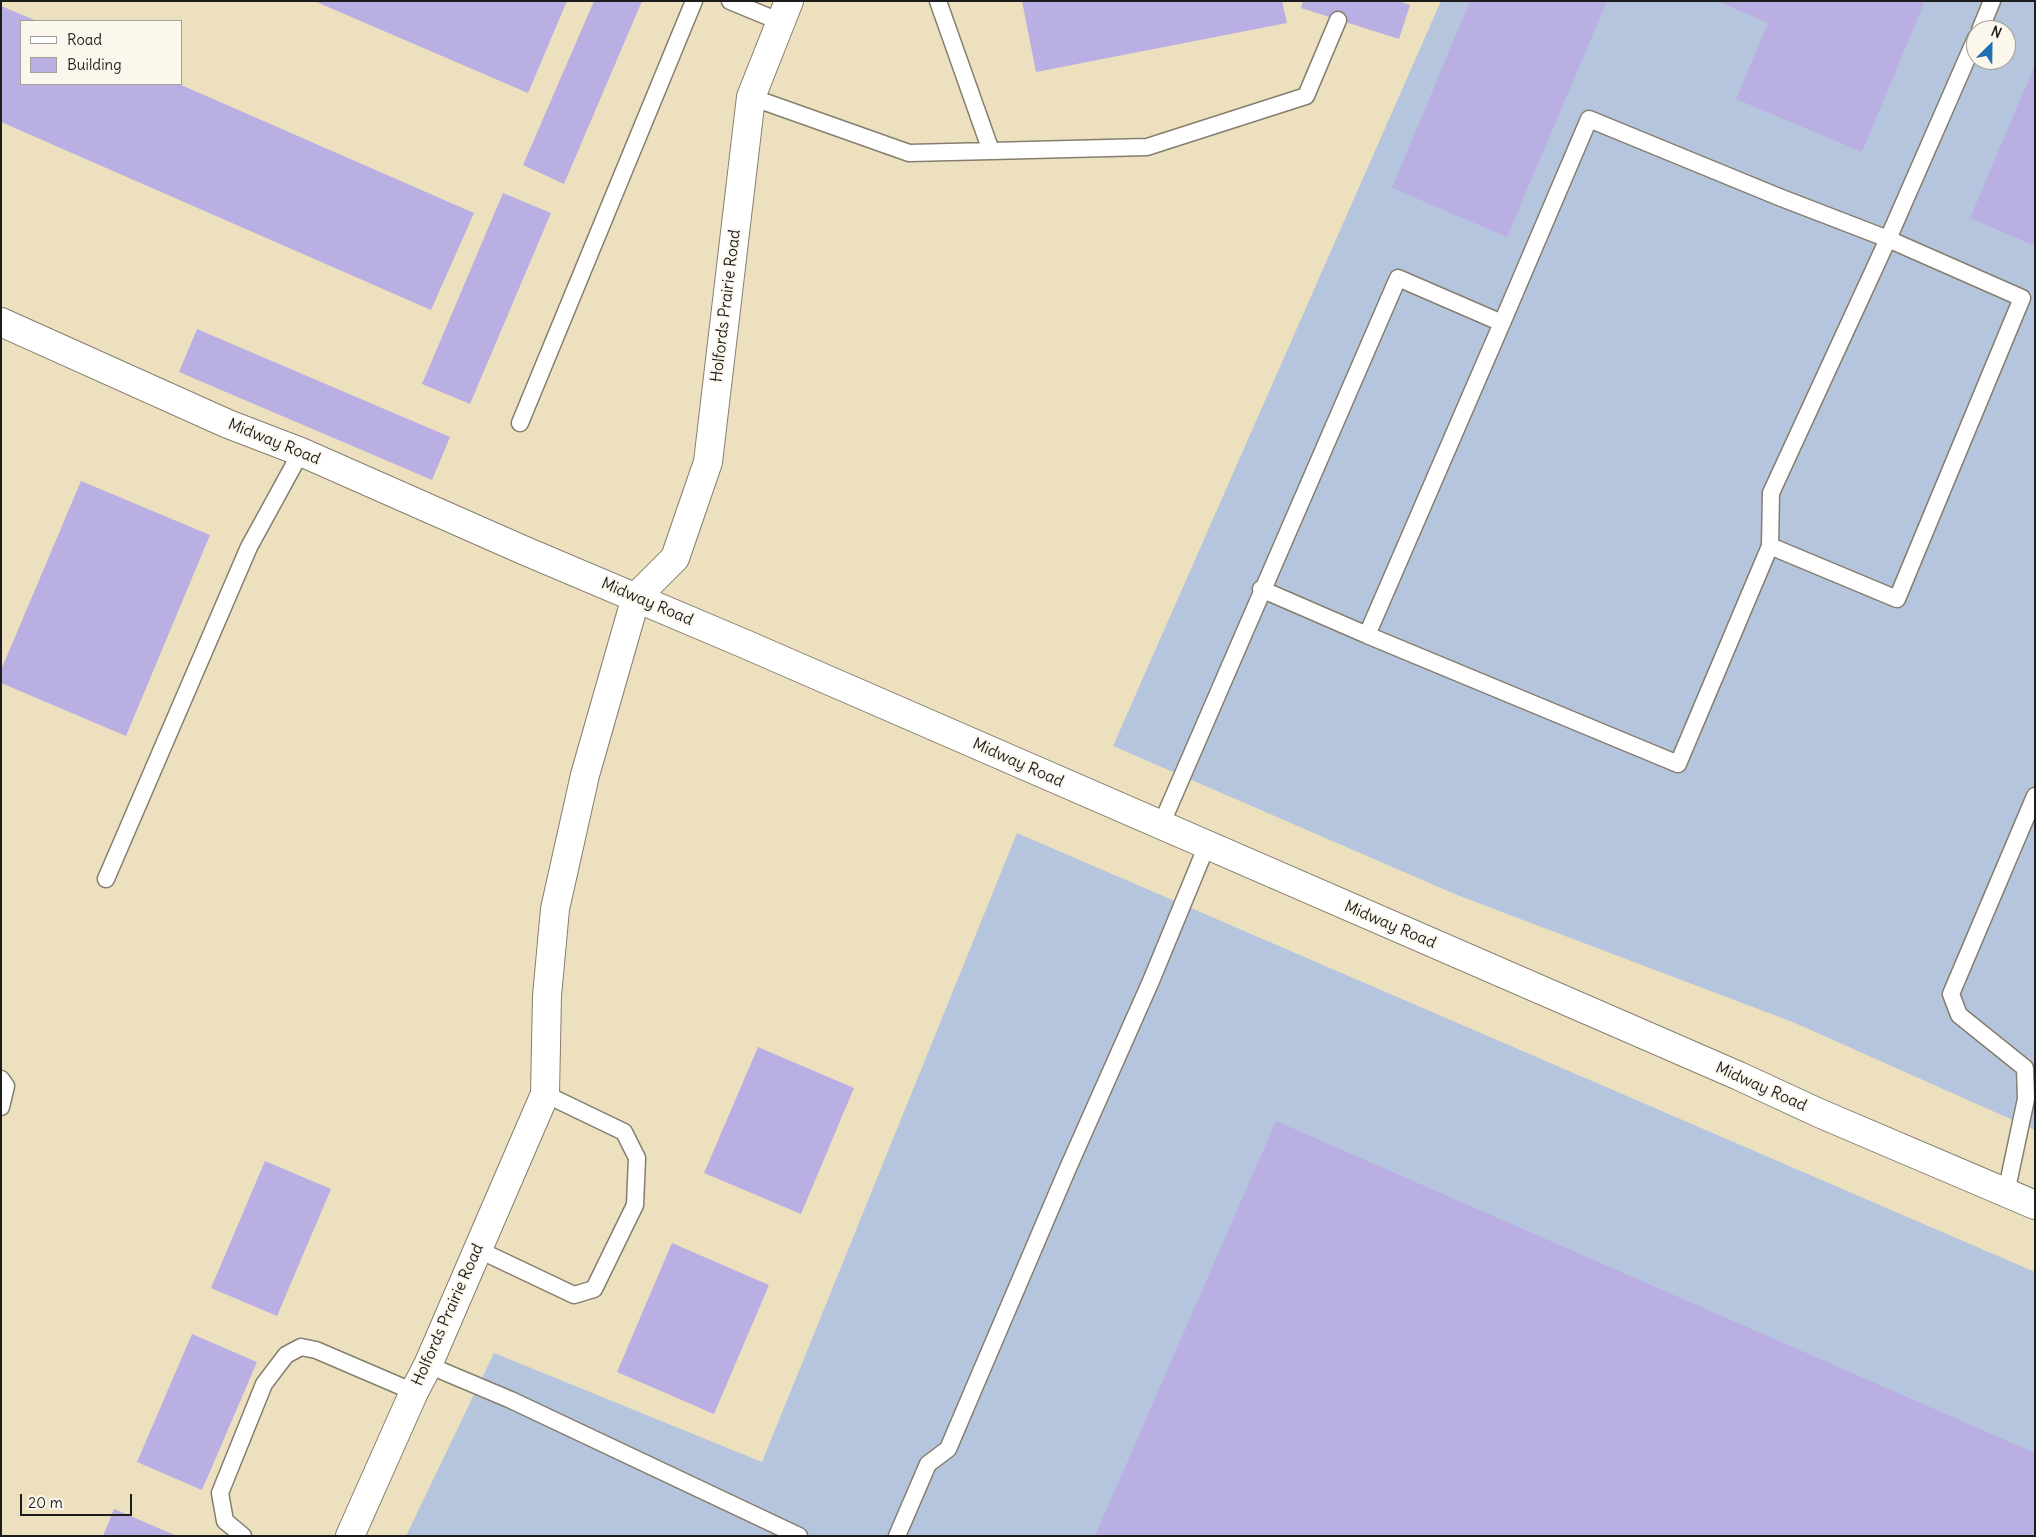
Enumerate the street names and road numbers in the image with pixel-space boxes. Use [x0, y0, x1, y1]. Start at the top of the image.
street label: Holfords Prairie Road [707, 229, 745, 383]
street label: Midway Road [225, 415, 323, 469]
street label: Midway Road [598, 574, 696, 630]
street label: Midway Road [969, 734, 1067, 792]
street label: Midway Road [1341, 897, 1439, 953]
street label: Midway Road [1712, 1058, 1810, 1116]
street label: Holfords Prairie Road [408, 1241, 488, 1389]

